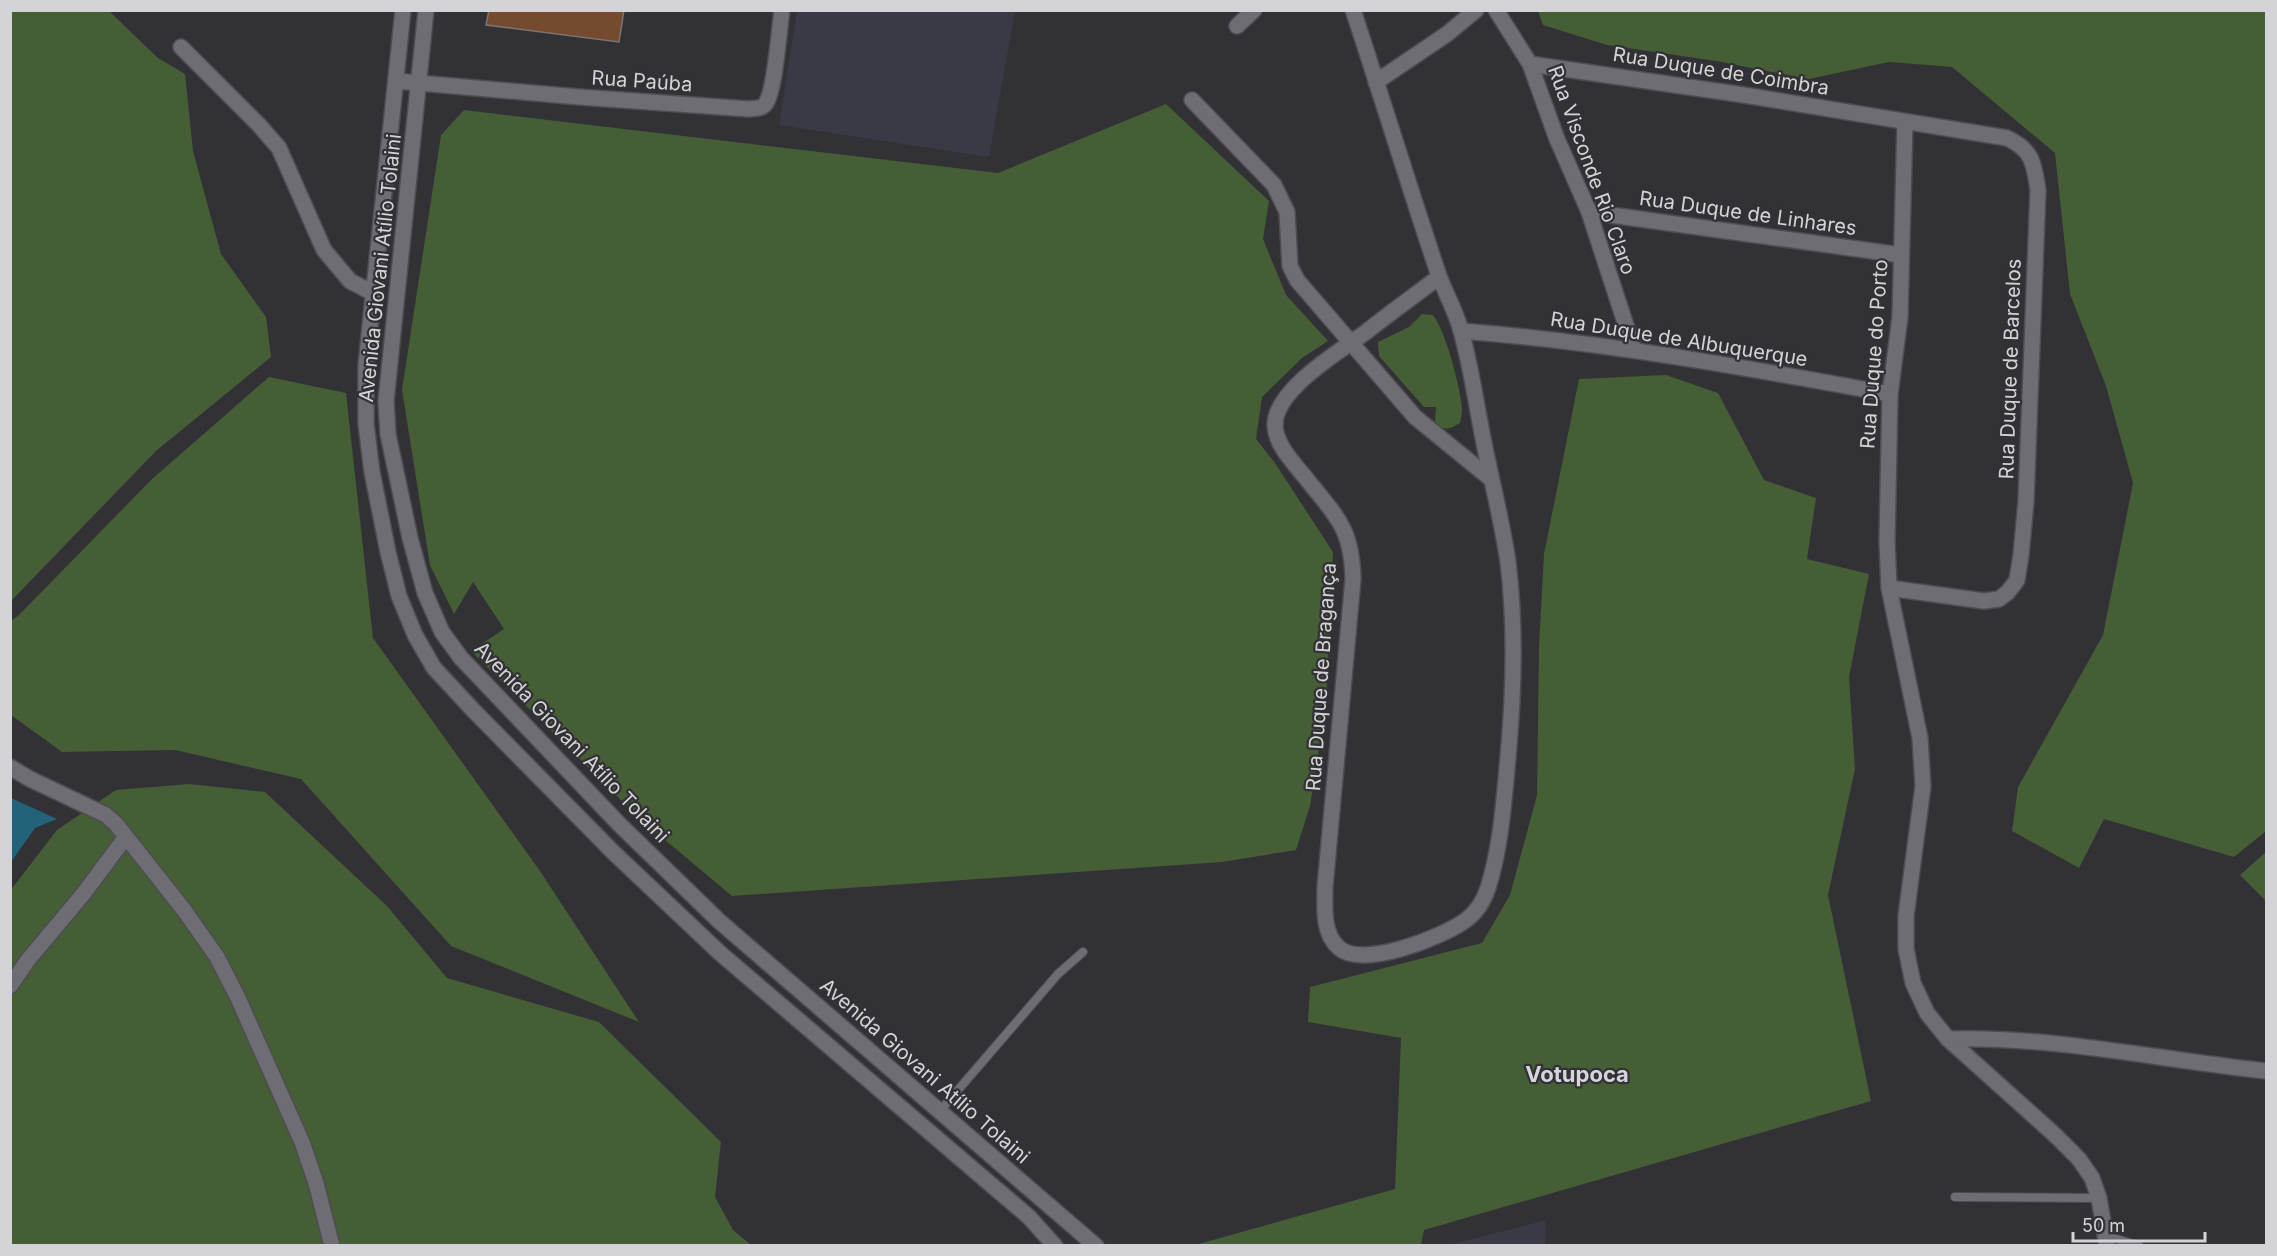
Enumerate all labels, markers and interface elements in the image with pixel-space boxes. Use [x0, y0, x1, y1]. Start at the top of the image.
street label: Rua Duque de Coimbra [1611, 42, 1831, 100]
street label: Rua Visconde Rio Claro [1543, 62, 1641, 278]
street label: Rua Paúba [591, 66, 693, 96]
street label: Avenida Giovani Atílio Tolaini [354, 133, 406, 403]
street label: Rua Duque de Linhares [1638, 186, 1858, 240]
street label: Rua Duque do Porto [1855, 258, 1893, 450]
street label: Rua Duque de Barcelos [1994, 258, 2026, 480]
street label: Rua Duque de Albuquerque [1549, 307, 1809, 371]
street label: Rua Duque de Bragança [1301, 562, 1341, 792]
street label: Avenida Giovani Atílio Tolaini [470, 637, 674, 847]
street label: Avenida Giovani Atílio Tolaini [815, 973, 1035, 1169]
district label: Votupoca [1525, 1061, 1629, 1087]
scale bar [2073, 1205, 2205, 1243]
text: 50 m [2082, 1215, 2125, 1236]

